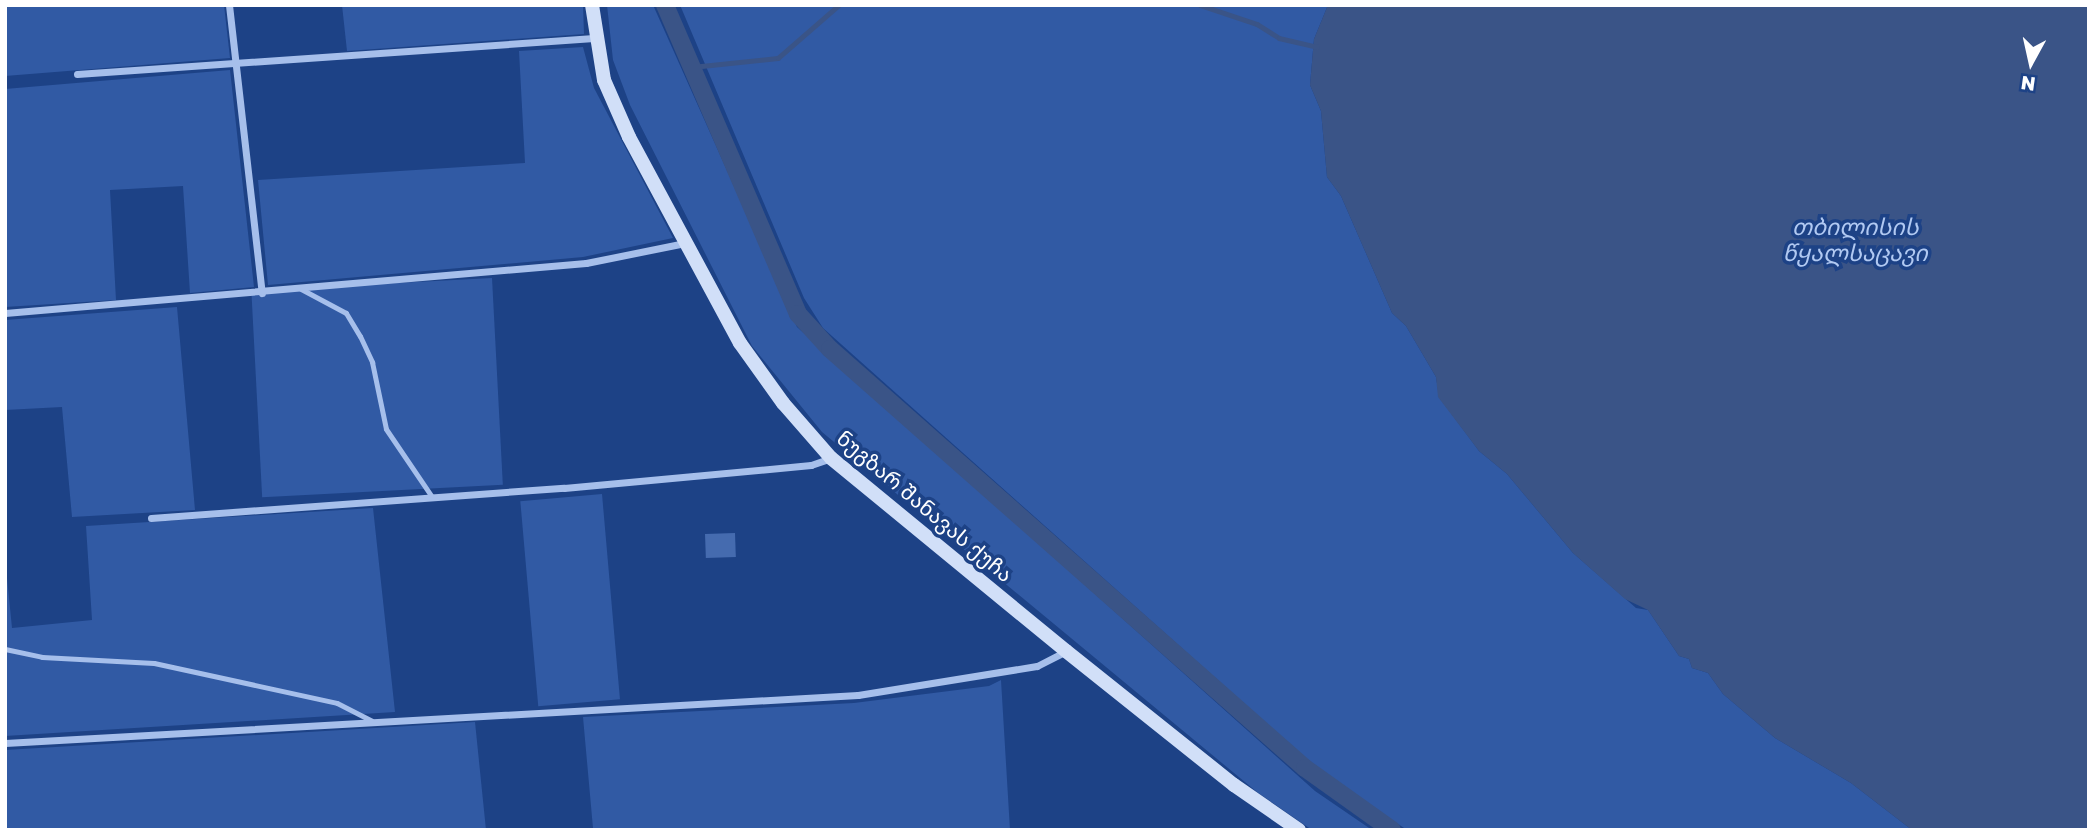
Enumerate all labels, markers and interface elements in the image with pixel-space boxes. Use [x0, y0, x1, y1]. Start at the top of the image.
north arrow [1996, 28, 2066, 98]
text: N [2019, 72, 2037, 97]
water label: თბილისის წყალსაცავი [1782, 212, 1928, 266]
street label: ნუგზარ შანავას ქუჩა [832, 425, 1018, 587]

